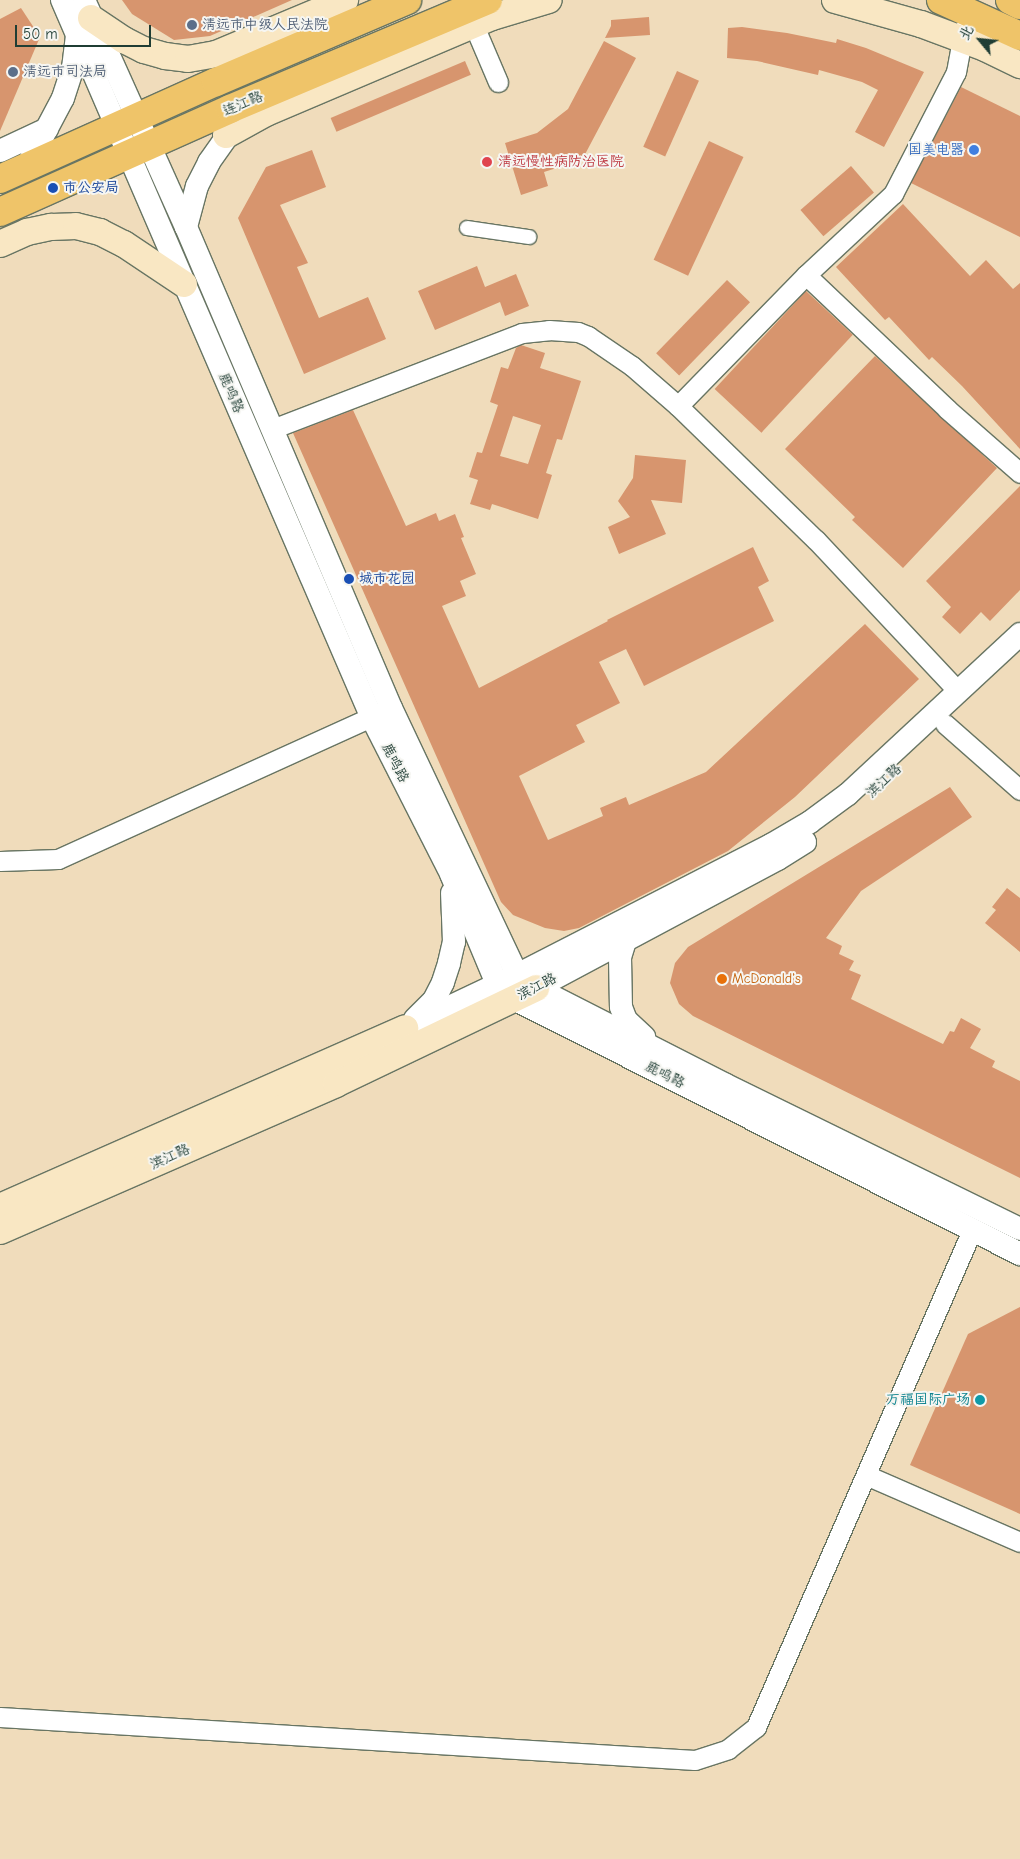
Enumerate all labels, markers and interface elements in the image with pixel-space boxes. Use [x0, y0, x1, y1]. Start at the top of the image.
scale bar [18, 15, 154, 47]
north arrow [955, 15, 1005, 65]
place label: 清远市中级人民法院 [202, 17, 328, 33]
marker: 清远市中级人民法院 [186, 19, 198, 31]
text: 北 [956, 23, 977, 43]
text: 50 m [23, 25, 58, 43]
place label: 清远市司法局 [23, 64, 107, 80]
marker: 清远市司法局 [7, 66, 19, 78]
street label: 连江路 [220, 88, 266, 120]
place label: 国美电器 [908, 142, 964, 158]
marker: 国美电器 [968, 144, 980, 156]
place label: 清远慢性病防治医院 [498, 154, 624, 170]
marker: 清远慢性病防治医院 [480, 155, 494, 169]
place label: 市公安局 [63, 180, 119, 196]
marker: 市公安局 [47, 182, 59, 194]
street label: 鹿鸣路 [215, 370, 247, 416]
place label: 城市花园 [359, 571, 415, 587]
marker: 城市花园 [343, 573, 355, 585]
street label: 鹿鸣路 [378, 740, 412, 786]
street label: 滨江路 [863, 761, 905, 801]
street label: 滨江路 [514, 970, 560, 1004]
place label: McDonald's [732, 971, 801, 987]
marker: McDonald's [716, 973, 728, 985]
street label: 鹿鸣路 [642, 1058, 688, 1092]
street label: 滨江路 [147, 1141, 193, 1173]
place label: 万福国际广场 [886, 1392, 970, 1408]
marker: 万福国际广场 [974, 1394, 986, 1406]

